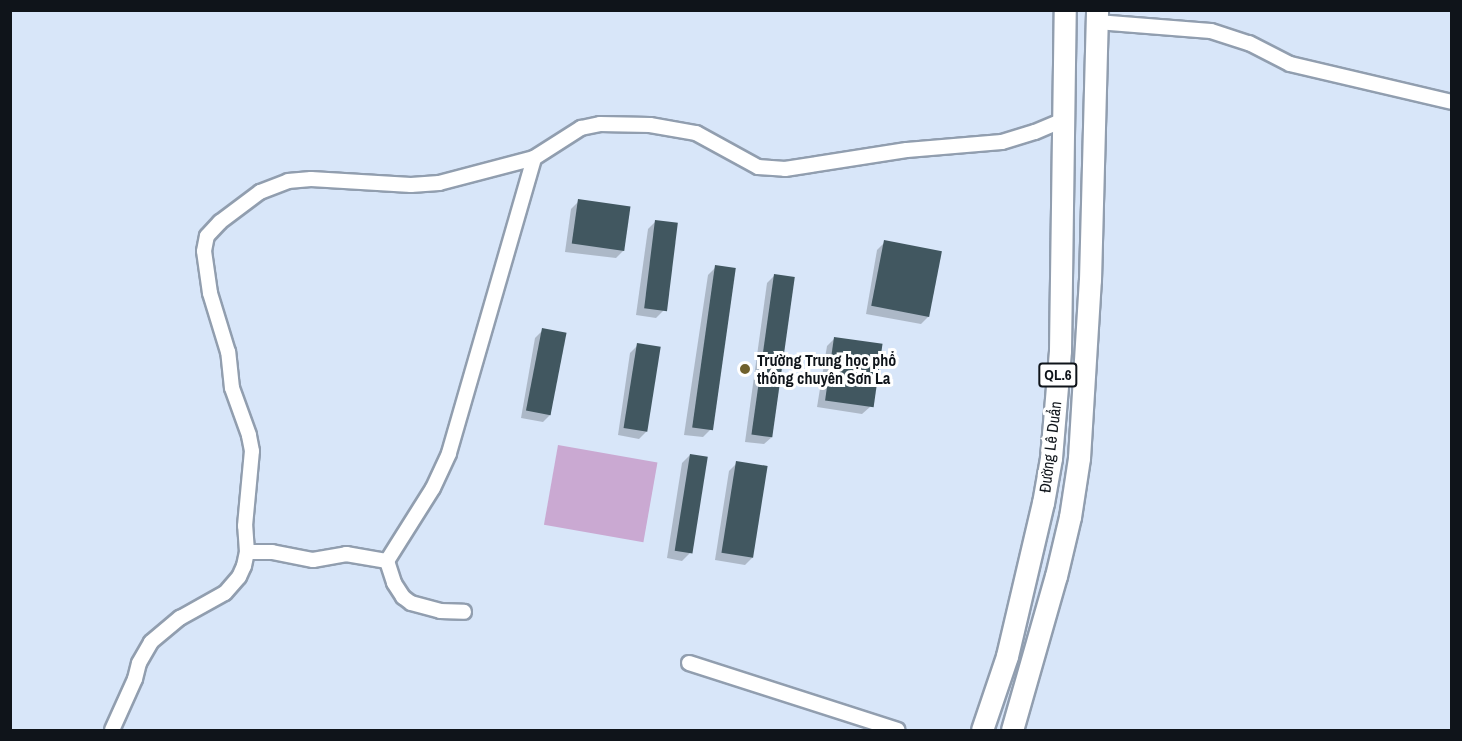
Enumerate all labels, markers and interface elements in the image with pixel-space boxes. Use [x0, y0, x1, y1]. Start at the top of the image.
place label: Trường Trung học phổ thông chuyên Sơn La [757, 350, 896, 388]
marker: Trường Trung học phổ thông chuyên Sơn La [738, 362, 752, 376]
road number: QL.6 [1037, 363, 1079, 387]
street label: Đường Lê Duẩn [1035, 400, 1065, 494]

